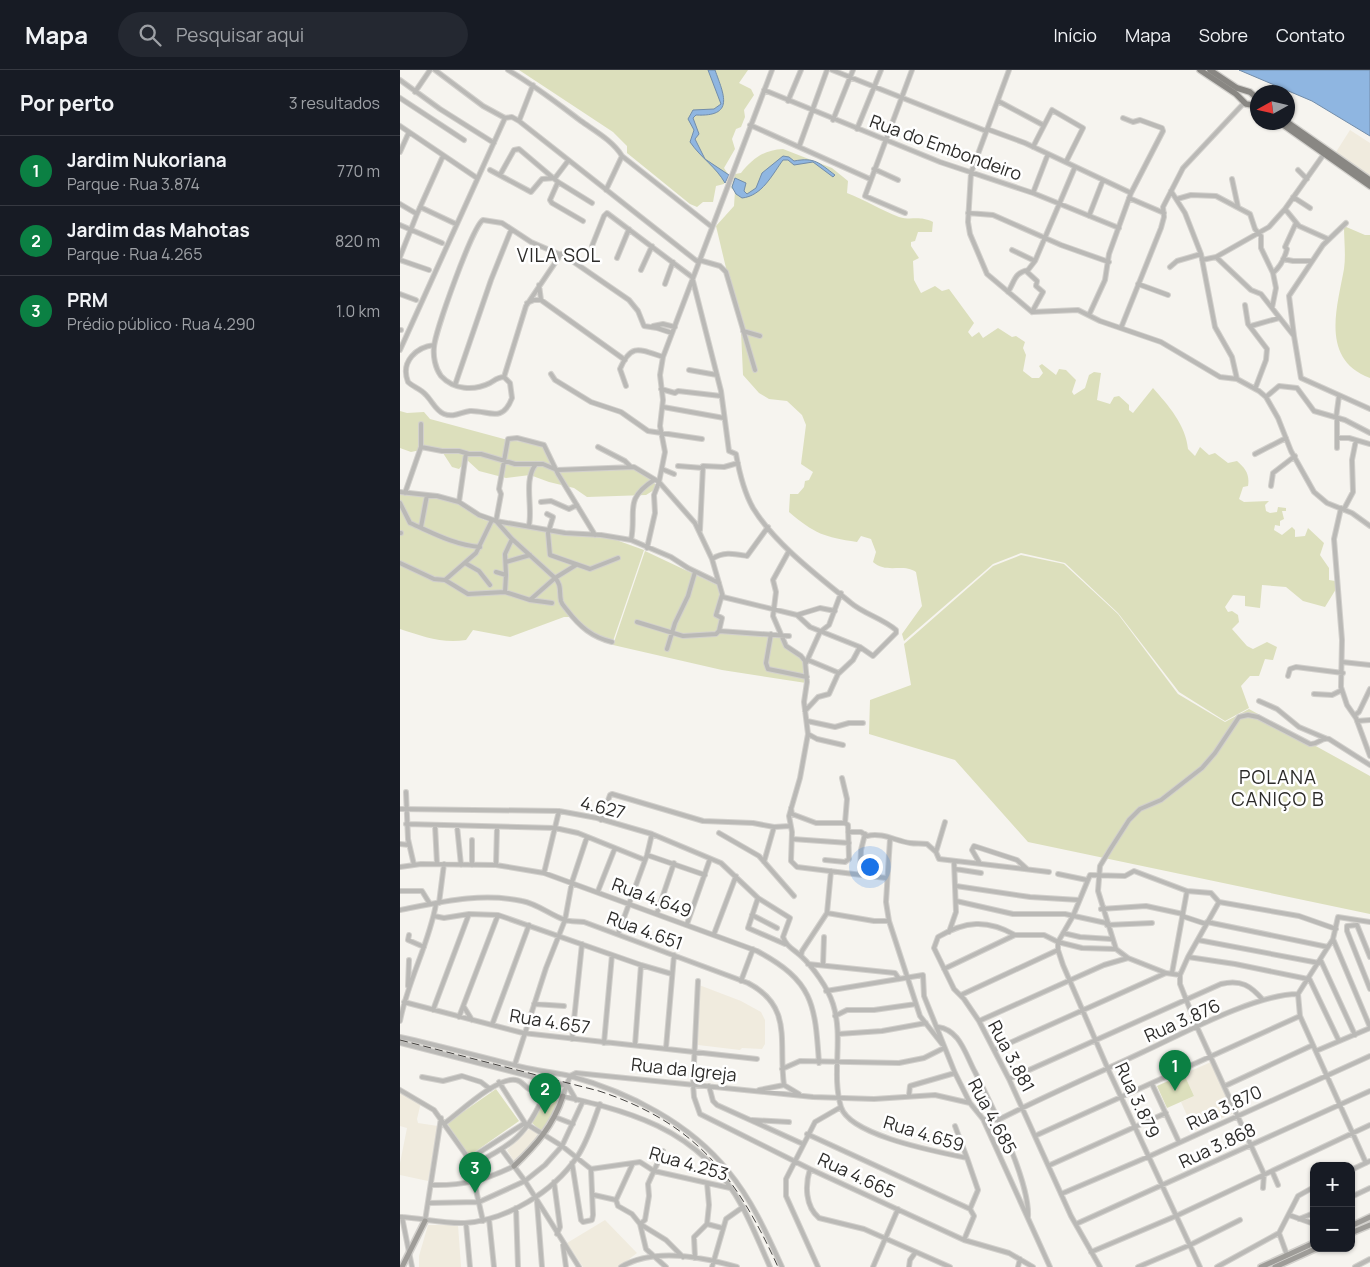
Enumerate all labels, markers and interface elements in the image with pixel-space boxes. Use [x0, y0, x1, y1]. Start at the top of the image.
search box [118, 12, 468, 57]
text: Mapa [25, 18, 88, 51]
icon: search [136, 21, 164, 49]
text: Pesquisar aqui [176, 22, 304, 48]
text: Início [1053, 23, 1097, 47]
text: Mapa [1125, 23, 1171, 47]
text: Sobre [1199, 23, 1248, 47]
text: Contato [1276, 23, 1345, 47]
north arrow [1250, 85, 1295, 130]
text: Por perto [20, 89, 114, 117]
text: 3 resultados [289, 92, 380, 114]
street label: Rua do Embondeiro [867, 108, 1025, 186]
text: Jardim Nukoriana [67, 147, 227, 173]
text: 1 [32, 160, 40, 182]
text: 770 m [337, 160, 380, 182]
text: Parque · Rua 3.874 [67, 173, 200, 195]
text: Jardim das Mahotas [67, 217, 250, 243]
text: 2 [31, 230, 41, 252]
text: 820 m [335, 230, 380, 252]
district label: VILA SOL [517, 242, 601, 268]
text: Parque · Rua 4.265 [67, 243, 202, 265]
text: PRM [67, 287, 108, 313]
text: 3 [31, 300, 41, 322]
text: 1.0 km [336, 300, 380, 322]
text: Prédio público · Rua 4.290 [67, 313, 255, 335]
district label: POLANA CANIÇO B [1231, 764, 1325, 812]
street label: 4.627 [578, 790, 628, 824]
your location [857, 854, 883, 880]
street label: Rua 4.649 [609, 871, 695, 923]
street label: Rua 4.651 [604, 905, 686, 955]
street label: Rua 3.876 [1140, 993, 1224, 1047]
street label: Rua 4.657 [508, 1003, 592, 1039]
street label: Rua 3.881 [983, 1016, 1041, 1096]
pin: 1 [1159, 1050, 1191, 1091]
street label: Rua da Igreja [630, 1052, 738, 1086]
street label: Rua 3.879 [1110, 1058, 1166, 1142]
pin: 2 [529, 1073, 561, 1114]
street label: Rua 4.685 [963, 1074, 1023, 1158]
street label: Rua 3.870 [1182, 1079, 1266, 1135]
street label: Rua 4.659 [881, 1109, 967, 1157]
street label: Rua 3.868 [1175, 1117, 1259, 1173]
street label: Rua 4.253 [647, 1140, 731, 1186]
street label: Rua 4.665 [814, 1147, 900, 1203]
pin: 3 [459, 1152, 491, 1193]
map controls [1310, 1162, 1355, 1252]
button: + [1310, 1162, 1355, 1207]
button: − [1310, 1207, 1355, 1252]

